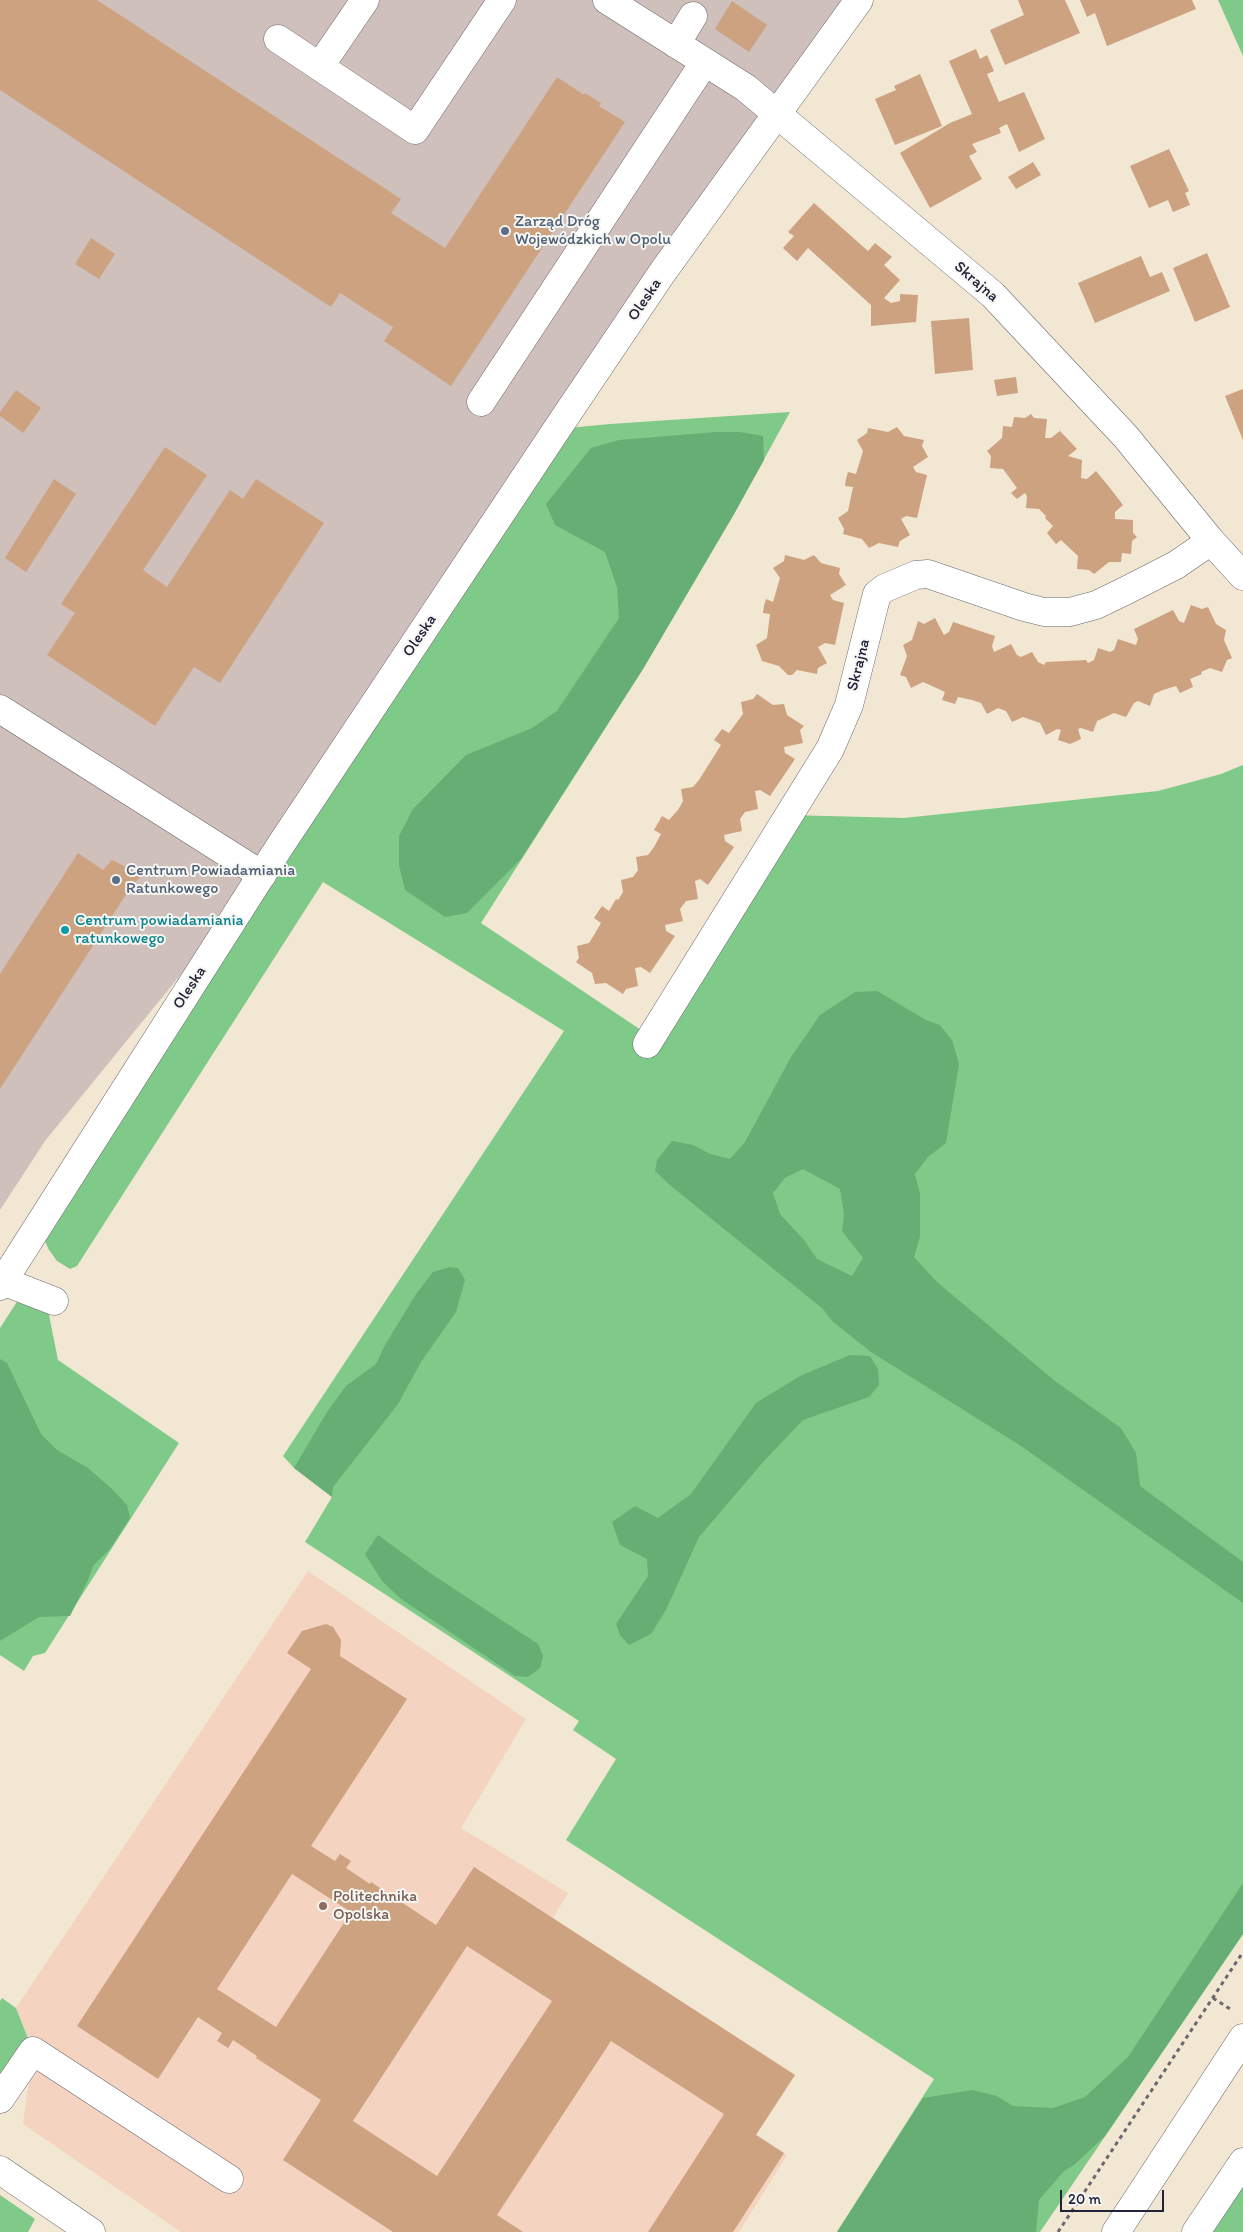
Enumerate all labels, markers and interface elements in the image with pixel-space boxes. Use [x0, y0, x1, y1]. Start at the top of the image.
place label: Zarząd Dróg Wojewódzkich w Opolu [515, 212, 671, 250]
marker: Zarząd Dróg Wojewódzkich w Opolu [499, 225, 511, 237]
street label: Skrajna [950, 258, 1002, 306]
street label: Oleska [624, 275, 666, 325]
street label: Oleska [399, 611, 441, 661]
street label: Skrajna [843, 637, 875, 693]
place label: Centrum Powiadamiania Ratunkowego [126, 861, 295, 899]
marker: Centrum Powiadamiania Ratunkowego [110, 874, 122, 886]
place label: Centrum powiadamiania ratunkowego [75, 911, 243, 949]
marker: Centrum powiadamiania ratunkowego [59, 924, 71, 936]
street label: Oleska [169, 963, 211, 1013]
place label: Politechnika Opolska [333, 1887, 417, 1925]
marker: Politechnika Opolska [317, 1900, 329, 1912]
scale bar [1063, 2180, 1167, 2212]
text: 20 m [1068, 2190, 1101, 2208]

